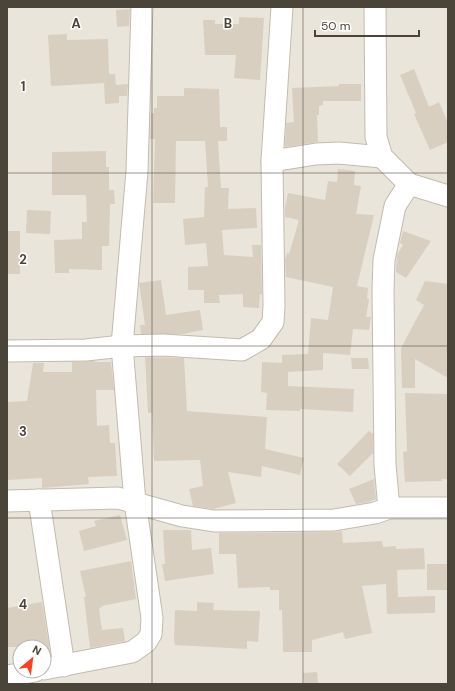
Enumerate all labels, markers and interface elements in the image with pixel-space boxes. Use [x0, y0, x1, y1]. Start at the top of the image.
scale bar [315, 12, 419, 38]
text: A [71, 15, 81, 32]
text: B [224, 15, 232, 32]
text: 50 m [321, 18, 350, 34]
text: 1 [21, 78, 25, 95]
text: 2 [19, 251, 27, 268]
text: 3 [19, 423, 27, 440]
text: 4 [19, 596, 27, 613]
north arrow [12, 639, 52, 679]
text: N [30, 642, 44, 658]

